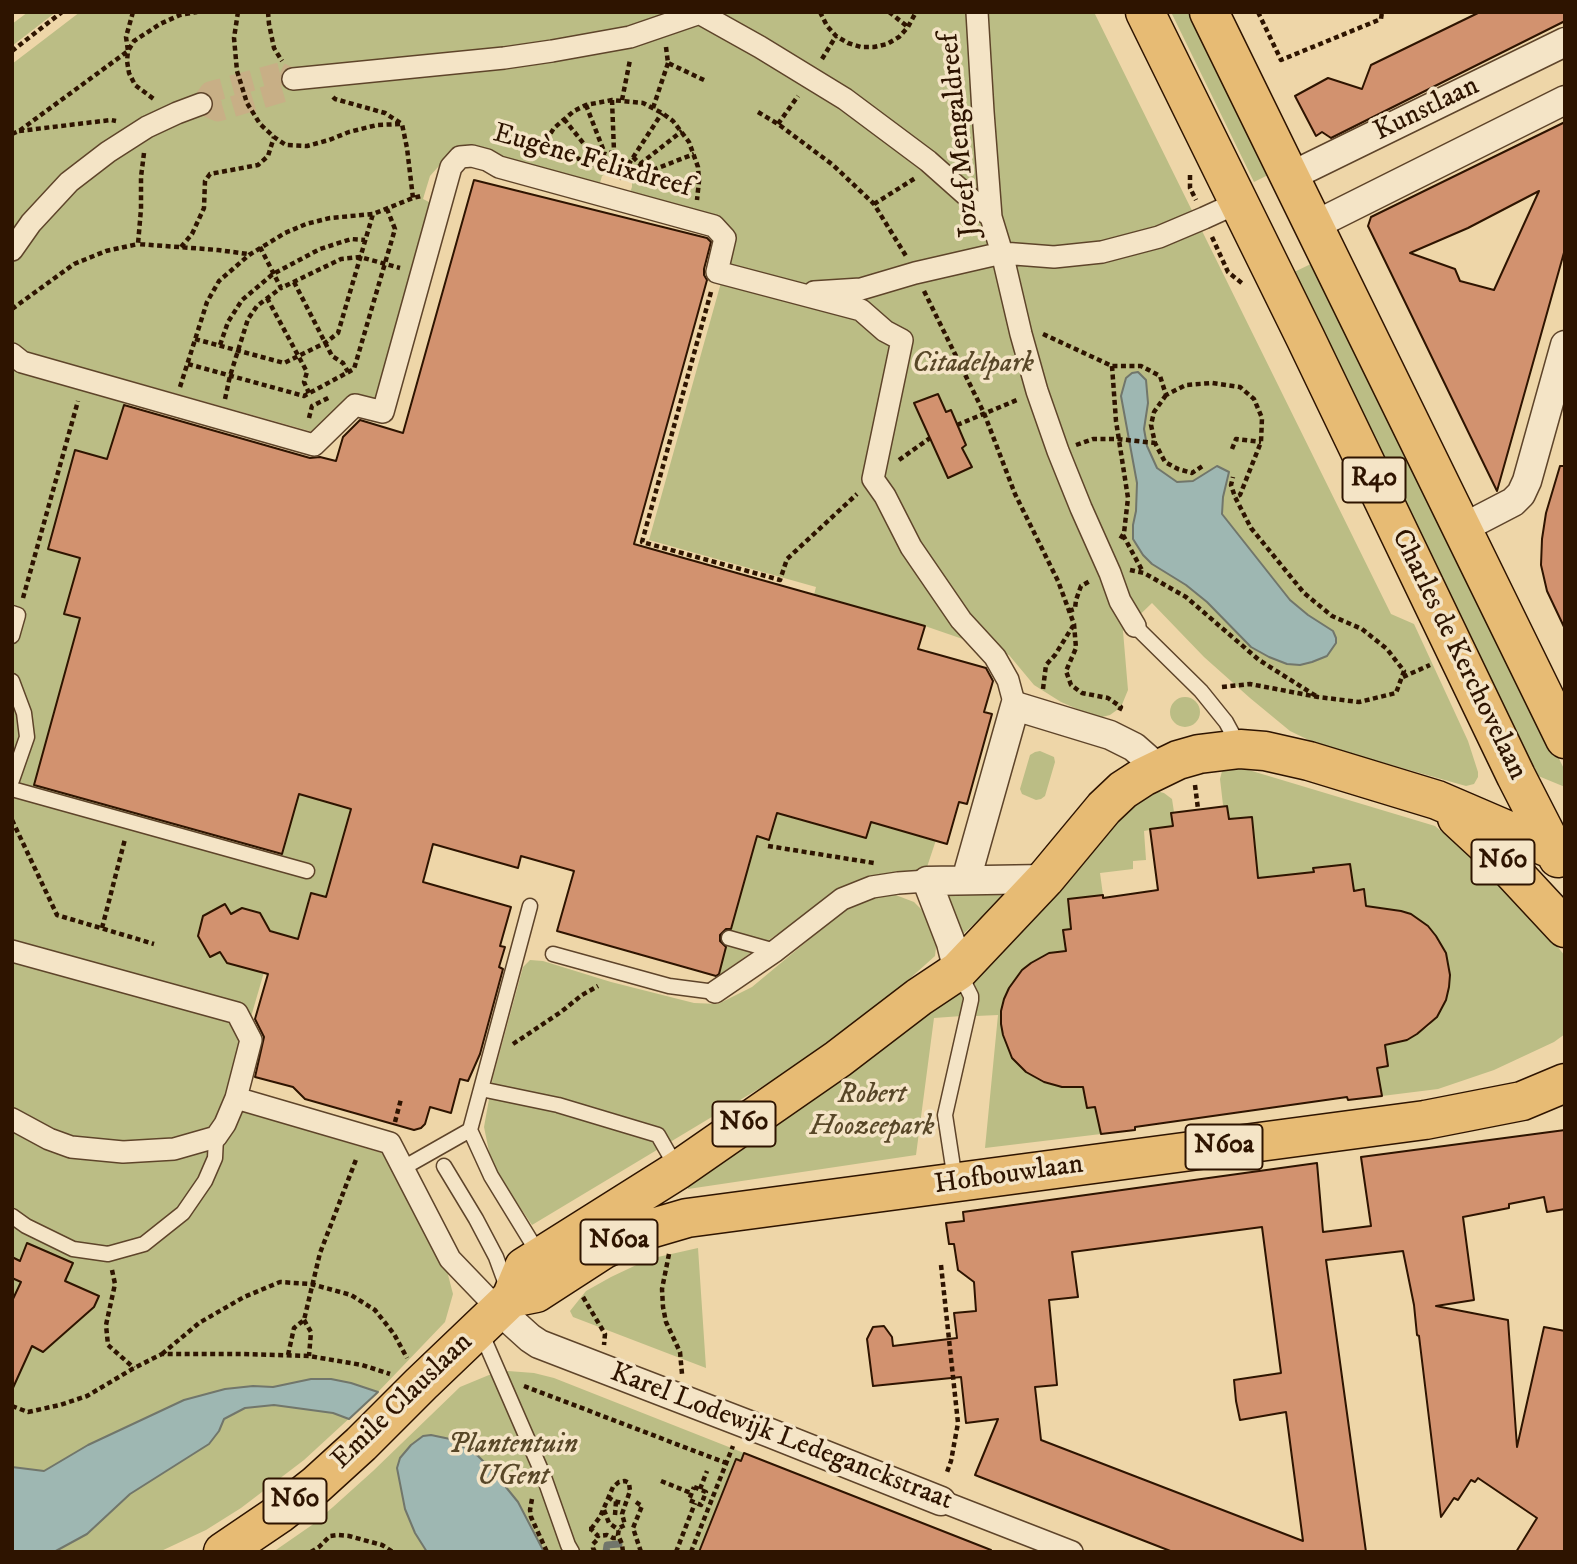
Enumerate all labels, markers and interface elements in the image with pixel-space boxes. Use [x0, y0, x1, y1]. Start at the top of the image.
street label: Jozef Mengaldreef [934, 31, 988, 239]
street label: Kunstlaan [1369, 70, 1485, 150]
street label: Eugène Felixdreef [489, 118, 695, 206]
park label: Citadelpark [912, 348, 1034, 382]
road number: R40 [1342, 458, 1406, 502]
street label: Charles de Kerchovelaan [1383, 524, 1533, 786]
road number: N60 [1472, 840, 1534, 884]
park label: Robert Hoozeepark [809, 1079, 935, 1145]
road number: N60 [712, 1102, 776, 1147]
road number: N60a [1186, 1124, 1262, 1170]
street label: Hofbouwlaan [932, 1149, 1086, 1203]
road number: N60a [580, 1219, 658, 1264]
street label: Emile Clauslaan [326, 1326, 480, 1478]
street label: Karel Lodewijk Ledeganckstraat [605, 1357, 957, 1519]
park label: Plantentuin UGent [448, 1429, 578, 1495]
road number: N60 [264, 1478, 326, 1524]

